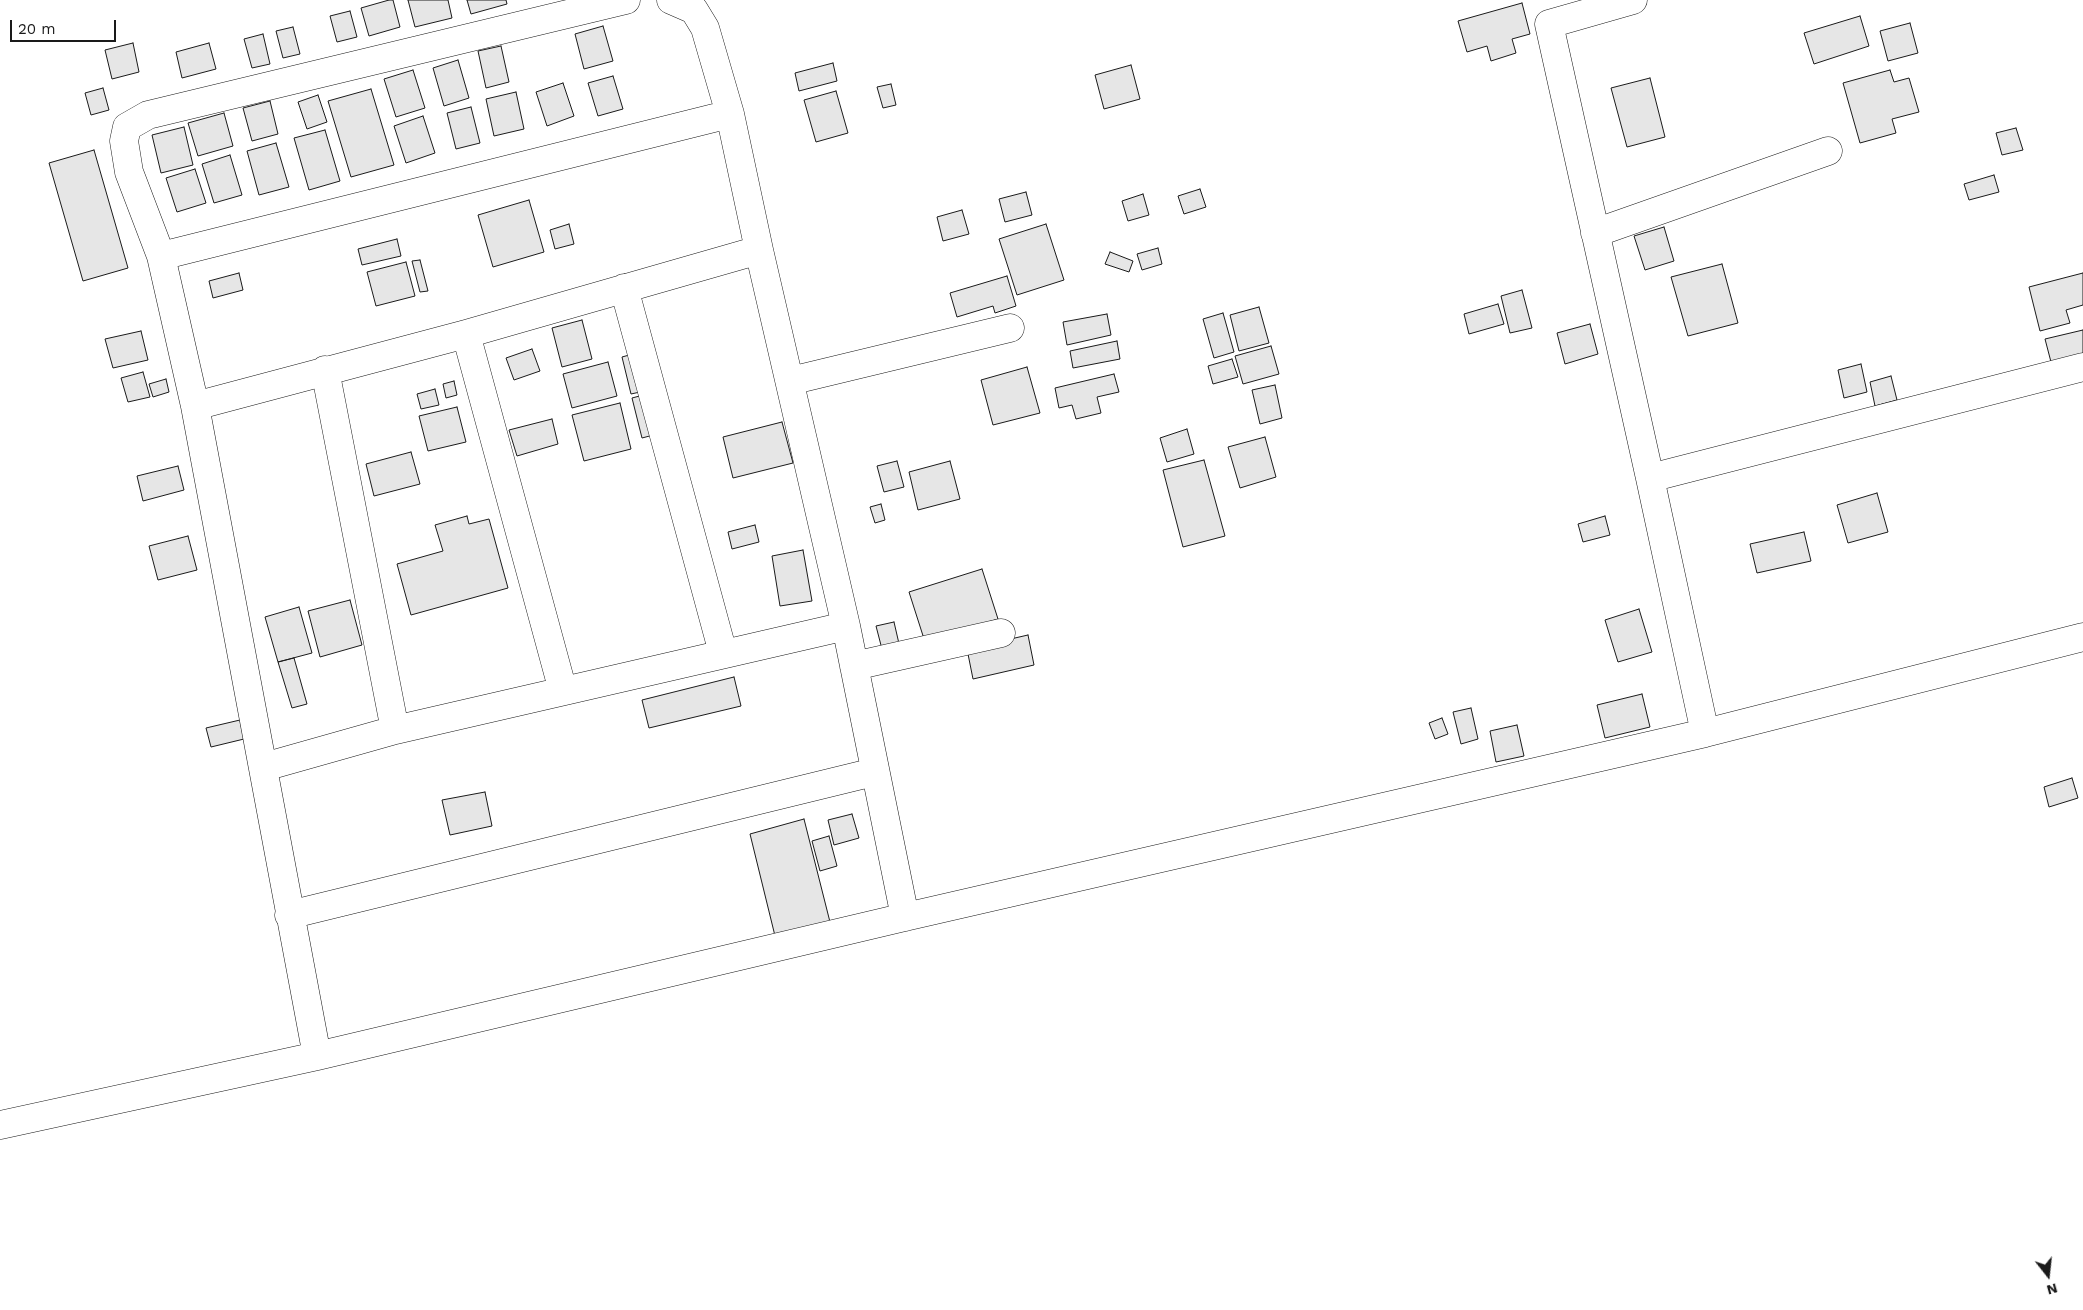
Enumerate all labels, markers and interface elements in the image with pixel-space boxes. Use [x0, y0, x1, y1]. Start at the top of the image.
scale bar [12, 10, 119, 42]
text: 20 m [18, 20, 56, 38]
north arrow [2023, 1250, 2073, 1300]
text: N [2045, 1280, 2059, 1299]

